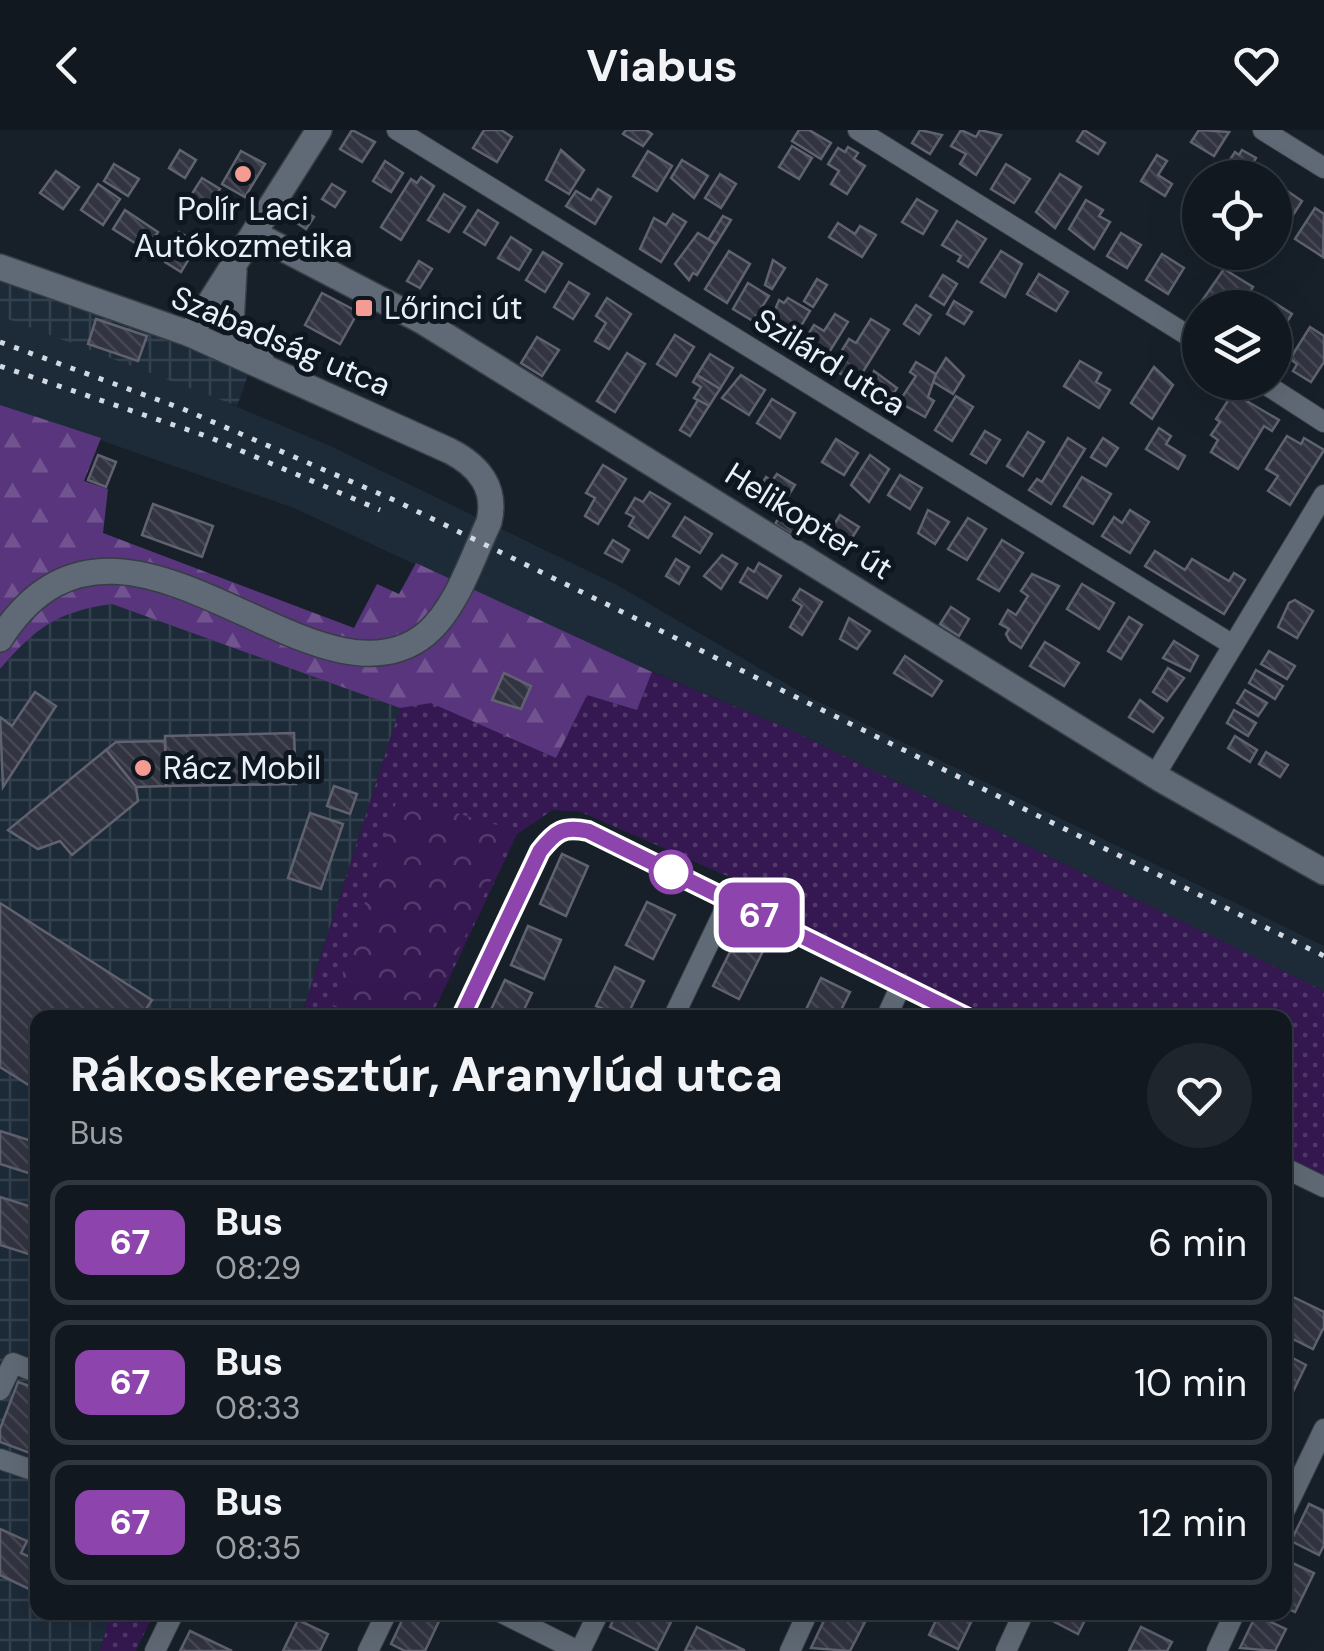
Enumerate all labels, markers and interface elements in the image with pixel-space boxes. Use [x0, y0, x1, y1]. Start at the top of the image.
text: Viabus [586, 36, 738, 95]
icon: back [40, 38, 95, 93]
icon: heart [1229, 38, 1284, 93]
map controls [1182, 160, 1292, 400]
button: locate [1182, 160, 1292, 270]
marker: Polír Laci Autókozmetika [232, 163, 254, 185]
place label: Polír Laci Autókozmetika [134, 188, 352, 267]
street label: Szabadság utca [165, 276, 397, 406]
place label: Lőrinci út [384, 287, 522, 329]
button: layers [1182, 290, 1292, 400]
marker: Lőrinci út [353, 297, 375, 319]
street label: Szilárd utca [746, 299, 914, 425]
street label: Helikopter út [717, 453, 901, 589]
place label: Rácz Mobil [163, 747, 321, 789]
marker: Rácz Mobil [132, 757, 154, 779]
unlabelled marker [650, 851, 692, 893]
line badge: 67 [714, 882, 804, 948]
text: 67 [739, 892, 779, 938]
text: Rákoskeresztúr, Aranylúd utca [70, 1043, 783, 1106]
button: heart [1147, 1043, 1252, 1148]
text: Bus [70, 1112, 124, 1154]
text: Bus [215, 1197, 283, 1247]
text: 6 min [1148, 1218, 1247, 1268]
text: 67 [110, 1219, 150, 1265]
text: 08:29 [215, 1247, 301, 1289]
text: Bus [215, 1337, 283, 1387]
text: 10 min [1134, 1358, 1247, 1408]
text: 67 [110, 1359, 150, 1405]
text: 08:33 [215, 1387, 301, 1429]
text: Bus [215, 1477, 283, 1527]
text: 12 min [1138, 1498, 1247, 1548]
text: 67 [110, 1499, 150, 1545]
text: 08:35 [215, 1527, 301, 1569]

